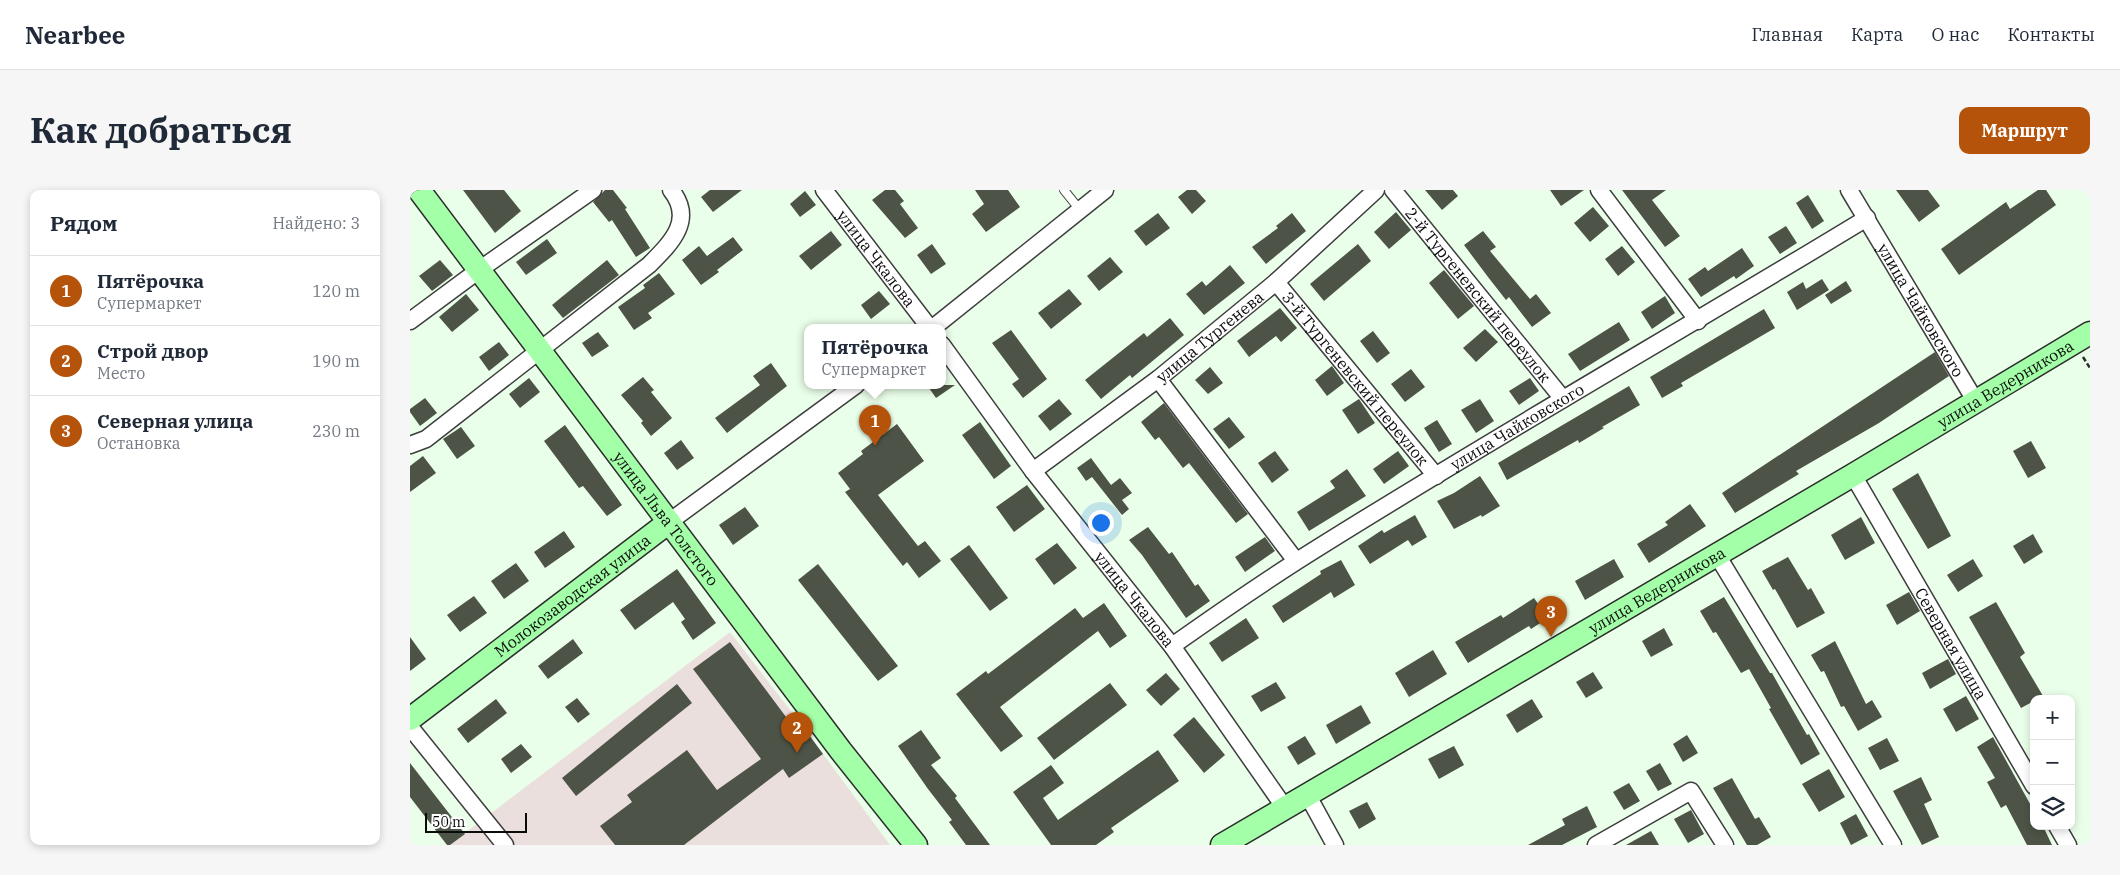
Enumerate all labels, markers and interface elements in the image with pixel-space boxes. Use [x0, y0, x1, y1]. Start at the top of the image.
text: Nearbee [25, 19, 125, 51]
text: Главная [1751, 23, 1823, 46]
text: Карта [1851, 23, 1903, 46]
text: О нас [1931, 23, 1979, 46]
text: Контакты [2007, 23, 2095, 46]
text: Как добраться [30, 107, 292, 153]
button: Маршрут [1959, 107, 2090, 154]
street label: 2-й Тургеневский переулок [1401, 203, 1556, 387]
street label: улица Чкалова [833, 206, 920, 311]
text: Рядом [50, 209, 118, 237]
text: Найдено: 3 [272, 213, 360, 233]
street label: улица Чайковского [1873, 240, 1969, 381]
text: Пятёрочка [97, 269, 204, 293]
text: 1 [61, 281, 71, 301]
text: 120 m [312, 281, 360, 301]
street label: улица Тургенева [1152, 286, 1268, 387]
street label: 3-й Тургеневский переулок [1278, 287, 1434, 470]
text: Супермаркет [97, 293, 202, 313]
popup [804, 324, 946, 389]
text: Пятёрочка [821, 335, 929, 359]
street label: улица Ведерникова [1934, 335, 2077, 432]
text: Строй двор [97, 339, 209, 363]
text: 2 [61, 351, 71, 371]
text: 190 m [312, 351, 360, 371]
text: Супермаркет [821, 359, 926, 379]
text: Место [97, 363, 145, 383]
street label: улица Чайковского [1446, 379, 1588, 474]
pin: 1 [859, 405, 891, 446]
text: Северная улица [97, 409, 253, 433]
text: 3 [61, 421, 71, 441]
text: 230 m [312, 421, 360, 441]
text: Остановка [97, 433, 180, 453]
street label: улица Льва Толстого [609, 447, 723, 590]
your location [1088, 510, 1114, 536]
street label: Молокозаводская улица [490, 530, 655, 661]
street label: улица Ведерникова [1585, 542, 1729, 638]
street label: улица Чкалова [1090, 547, 1179, 651]
street label: Северная улица [1911, 584, 1992, 703]
pin: 3 [1535, 596, 1567, 637]
map controls [2030, 695, 2075, 830]
button: + [2030, 695, 2075, 740]
pin: 2 [781, 712, 813, 753]
button: − [2030, 740, 2075, 785]
button: layers [2030, 785, 2075, 830]
scale bar [425, 810, 528, 833]
text: 50 m [432, 813, 465, 831]

